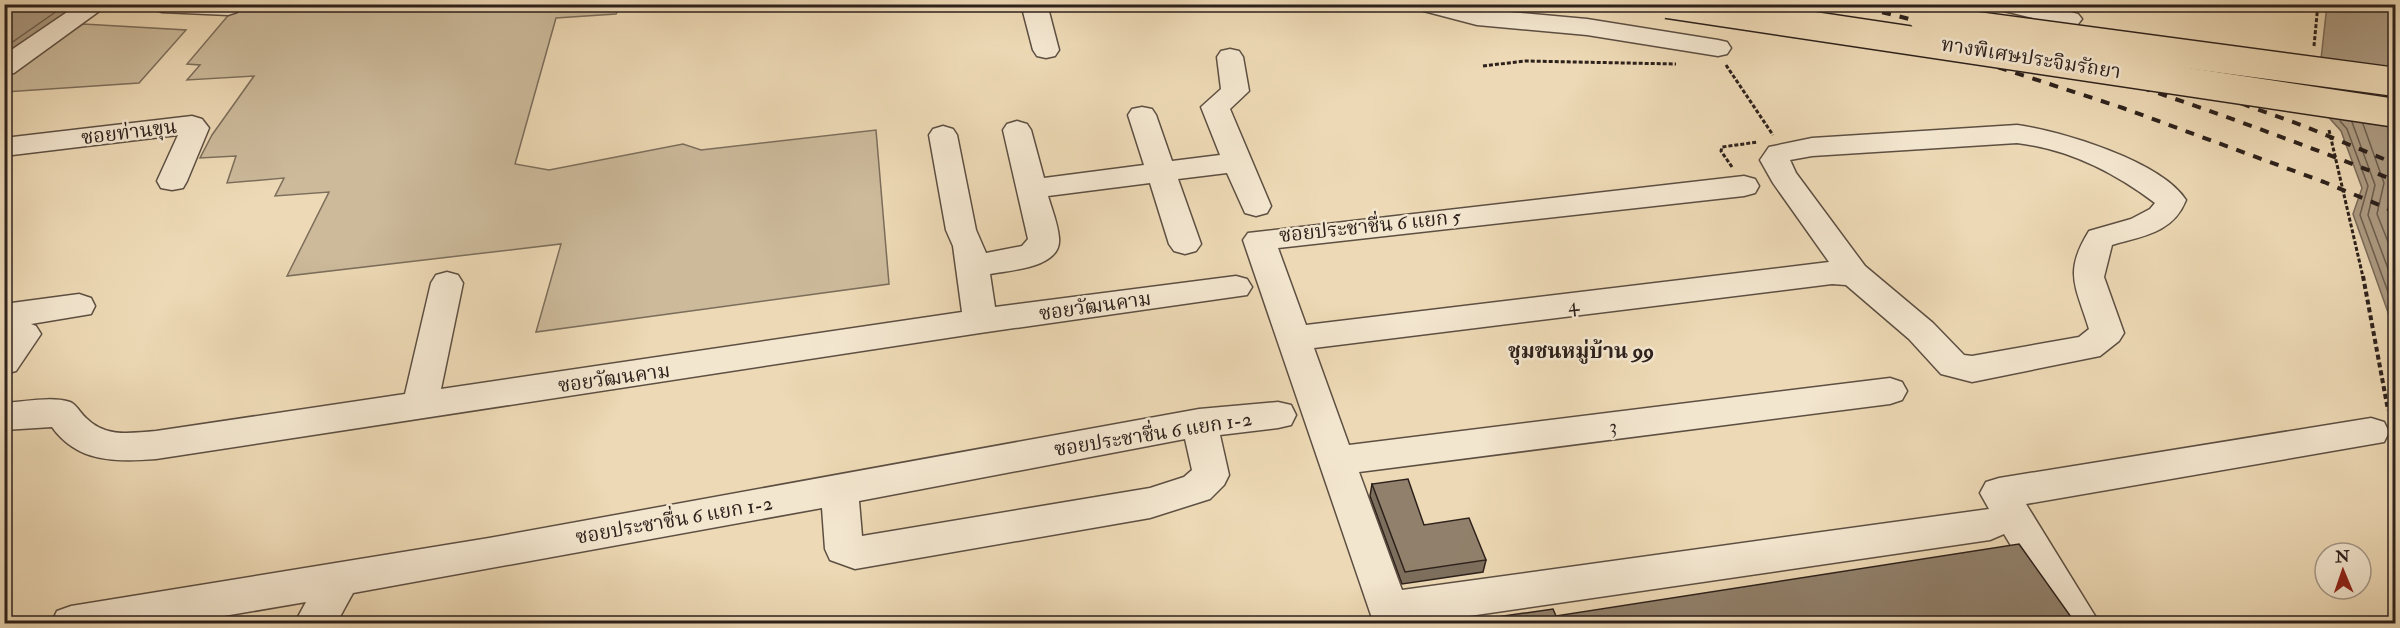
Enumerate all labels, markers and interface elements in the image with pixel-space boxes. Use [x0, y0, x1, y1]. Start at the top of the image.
street label: ทางพิเศษประจิมรัถยา [1939, 31, 2123, 85]
street label: ซอยท่านขุน [80, 114, 178, 150]
street label: ซอยประชาชื่น 6 แยก 5 [1277, 201, 1462, 248]
street label: ซอยวัฒนคาม [1037, 286, 1153, 326]
street label: 4 [1566, 292, 1581, 318]
district label: ชุมชนหมู่บ้าน 99 [1508, 338, 1654, 365]
street label: ซอยวัฒนคาม [556, 358, 672, 398]
street label: ซอยประชาชื่น 6 แยก 1-2 [1052, 403, 1254, 462]
street label: 3 [1608, 413, 1618, 439]
street label: ซอยประชาชื่น 6 แยก 1-2 [573, 487, 775, 550]
north arrow [2313, 541, 2373, 601]
text: N [2334, 547, 2351, 567]

